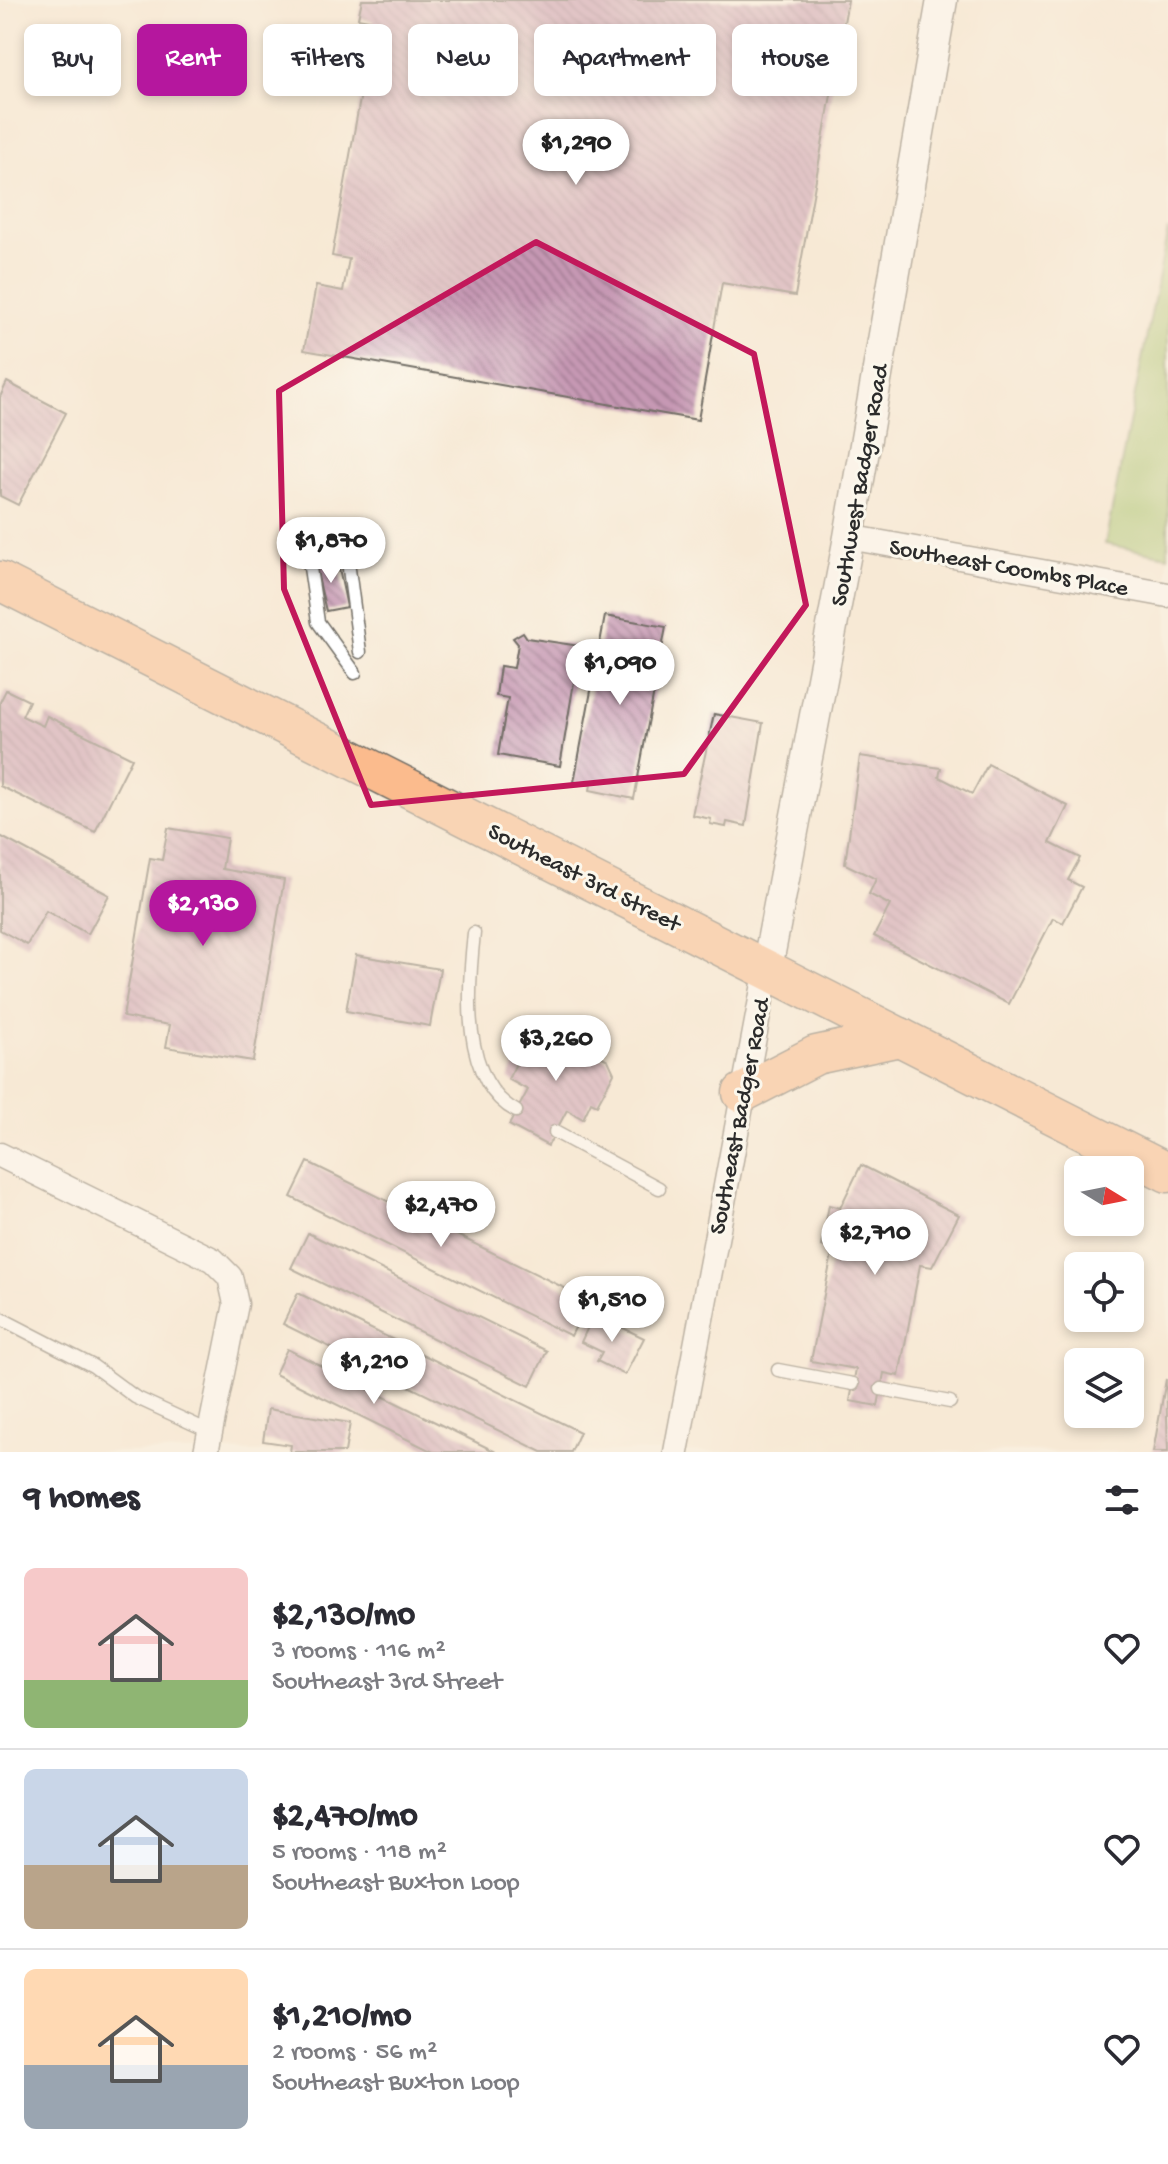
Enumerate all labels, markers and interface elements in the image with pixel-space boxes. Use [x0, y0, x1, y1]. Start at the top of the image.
chip: Buy [24, 24, 121, 96]
chip: Rent [137, 24, 247, 96]
chip: Filters [263, 24, 392, 96]
chip: New [408, 24, 518, 96]
chip: Apartment [534, 24, 716, 96]
chip: House [732, 24, 857, 96]
pin: $1,290 [511, 119, 641, 187]
text: $1,290 [541, 129, 611, 160]
street label: Southwest Badger Road [826, 360, 897, 609]
pin: $1,870 [266, 517, 396, 585]
text: $1,870 [295, 527, 367, 558]
street label: Southeast Coombs Place [887, 534, 1131, 605]
pin: $1,090 [555, 639, 685, 707]
text: $1,090 [584, 649, 656, 680]
street label: Southeast 3rd Street [482, 818, 687, 941]
pin: $2,130 [138, 880, 268, 948]
text: $2,130 [167, 890, 239, 921]
street label: Southeast Badger Road [704, 994, 779, 1237]
pin: $3,260 [491, 1015, 621, 1083]
text: $3,260 [519, 1025, 593, 1056]
north arrow [1064, 1156, 1144, 1236]
map controls [1064, 1156, 1144, 1428]
pin: $2,470 [376, 1181, 506, 1249]
text: $2,470 [404, 1191, 478, 1222]
pin: $2,710 [810, 1209, 940, 1277]
text: $2,710 [839, 1219, 911, 1250]
button: locate [1064, 1252, 1144, 1332]
pin: $1,510 [547, 1276, 677, 1344]
text: $1,510 [577, 1286, 647, 1317]
pin: $1,210 [309, 1338, 439, 1406]
text: $1,210 [340, 1348, 408, 1379]
button: layers [1064, 1348, 1144, 1428]
icon: filters [1100, 1478, 1144, 1522]
text: 9 homes [24, 1480, 139, 1520]
text: $2,130/mo [272, 1597, 415, 1637]
icon: home [88, 1600, 184, 1696]
icon: heart [1100, 1626, 1144, 1670]
text: 3 rooms · 116 m² [272, 1637, 445, 1668]
text: Southeast 3rd Street [272, 1668, 502, 1699]
text: $2,470/mo [272, 1798, 418, 1838]
icon: home [88, 1801, 184, 1897]
icon: heart [1100, 1827, 1144, 1871]
text: 5 rooms · 118 m² [272, 1838, 447, 1869]
text: Southeast Buxton Loop [272, 1869, 520, 1900]
text: $1,210/mo [272, 1998, 411, 2038]
icon: home [88, 2001, 184, 2097]
icon: heart [1100, 2027, 1144, 2071]
text: 2 rooms · 56 m² [272, 2038, 437, 2069]
text: Southeast Buxton Loop [272, 2069, 520, 2100]

